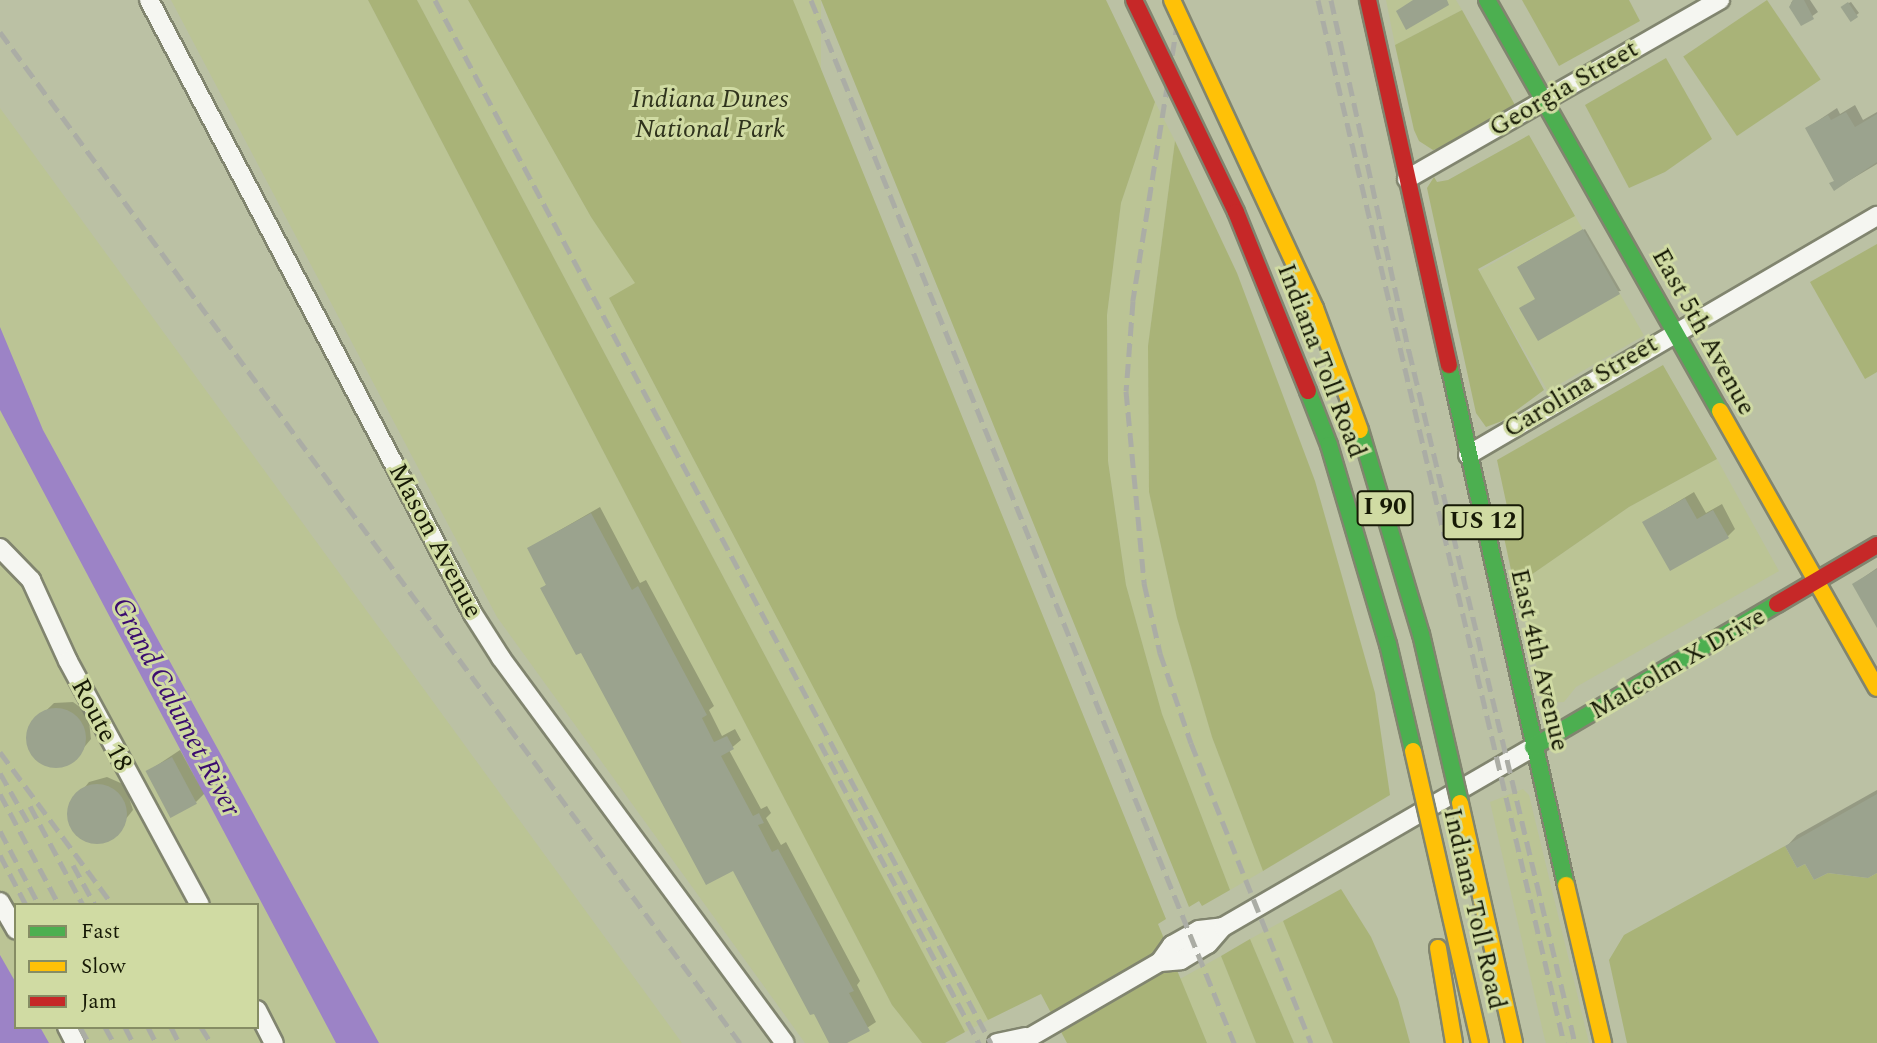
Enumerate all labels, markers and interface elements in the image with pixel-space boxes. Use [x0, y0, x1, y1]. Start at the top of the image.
street label: Georgia Street [1484, 34, 1644, 144]
park label: Indiana Dunes National Park [632, 84, 788, 146]
street label: East 5th Avenue [1644, 243, 1762, 421]
street label: Indiana Toll Road [1270, 259, 1372, 463]
street label: Carolina Street [1498, 329, 1664, 445]
street label: Mason Avenue [381, 458, 489, 624]
road number: I 90 [1355, 488, 1415, 528]
road number: US 12 [1441, 502, 1525, 542]
street label: East 4th Avenue [1503, 566, 1575, 754]
water label: Grand Calumet River [104, 592, 248, 822]
street label: Malcolm X Drive [1585, 601, 1771, 727]
street label: Route 18 [64, 673, 138, 777]
street label: Indiana Toll Road [1436, 805, 1512, 1013]
legend [14, 903, 259, 1029]
text: Fast [81, 916, 120, 948]
text: Slow [81, 951, 125, 983]
text: Jam [81, 986, 117, 1018]

